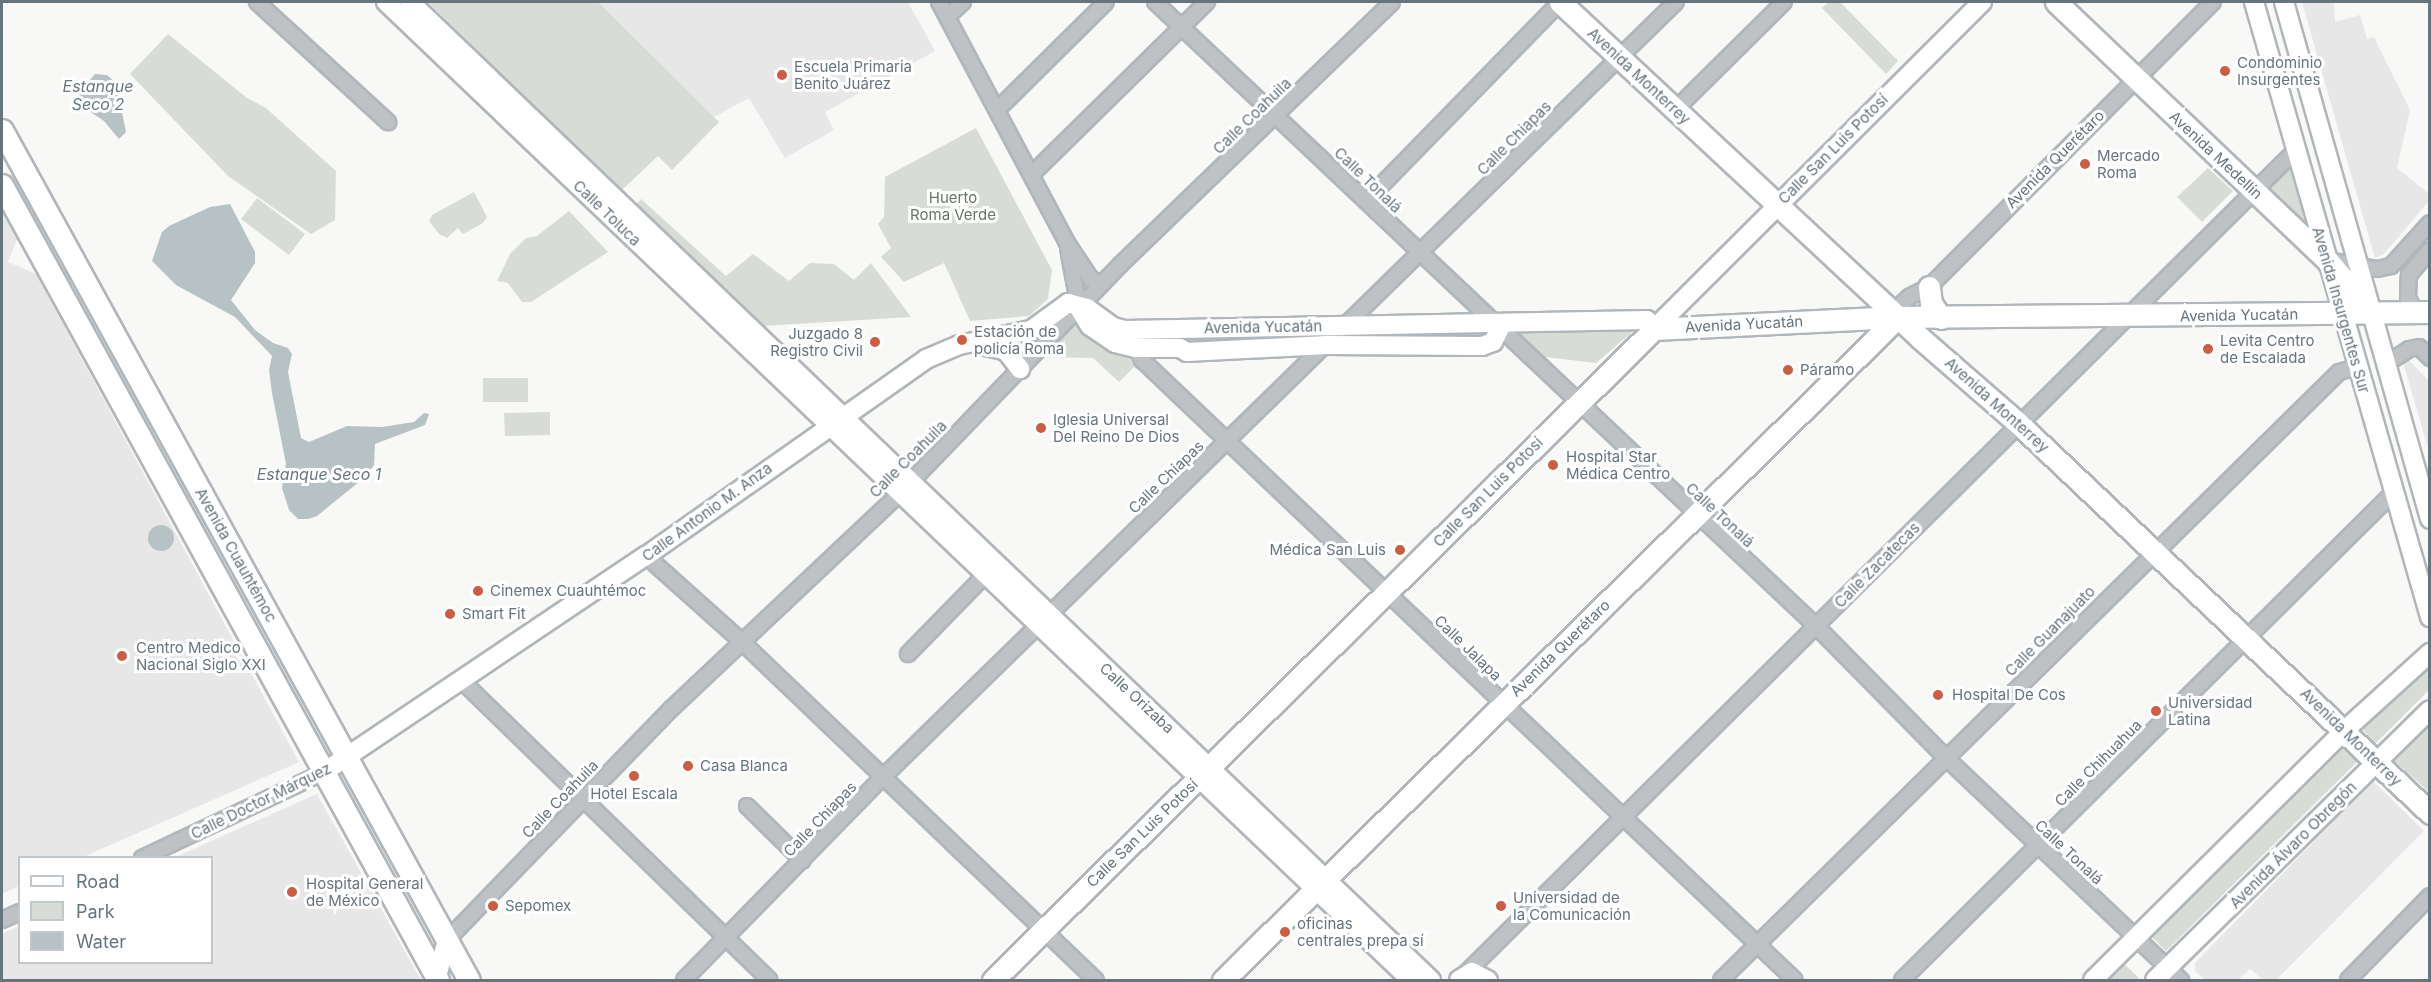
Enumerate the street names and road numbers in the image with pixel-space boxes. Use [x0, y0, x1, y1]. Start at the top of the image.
street label: Avenida Monterrey [1584, 24, 1694, 128]
street label: Calle Coahuila [1209, 74, 1295, 158]
street label: Calle San Luis Potosí [1774, 90, 1892, 208]
street label: Calle Chiapas [1473, 97, 1555, 179]
street label: Avenida Querétaro [2002, 106, 2108, 212]
street label: Avenida Medellín [2166, 107, 2266, 203]
street label: Calle Tonalá [1331, 143, 1405, 217]
street label: Calle Toluca [570, 176, 644, 250]
street label: Avenida Insurgentes Sur [2309, 225, 2373, 395]
street label: Avenida Yucatán [2180, 305, 2298, 325]
street label: Avenida Yucatán [1684, 312, 1804, 336]
street label: Avenida Yucatán [1204, 317, 1322, 337]
street label: Avenida Monterrey [1941, 354, 2053, 456]
street label: Calle Coahuila [866, 417, 950, 501]
street label: Calle San Luis Potosí [1429, 433, 1547, 551]
street label: Calle Chiapas [1125, 437, 1207, 517]
street label: Calle Antonio M. Anza [638, 459, 776, 565]
street label: Calle Tonalá [1682, 479, 1758, 551]
street label: Avenida Cuauhtémoc [192, 485, 280, 625]
street label: Calle Zacatecas [1831, 519, 1923, 611]
street label: Calle Guanajuato [2001, 582, 2099, 680]
street label: Avenida Querétaro [1506, 596, 1614, 700]
street label: Calle Jalapa [1431, 612, 1505, 684]
street label: Calle Orizaba [1096, 659, 1178, 737]
street label: Avenida Monterrey [2297, 684, 2405, 790]
street label: Calle Chihuahua [2051, 716, 2145, 810]
street label: Calle Coahuila [518, 756, 602, 842]
street label: Calle Doctor Márquez [188, 759, 334, 843]
street label: Calle San Luis Potosí [1083, 775, 1201, 891]
street label: Calle Chiapas [780, 778, 860, 860]
street label: Avenida Álvaro Obregón [2226, 778, 2360, 912]
street label: Calle Tonalá [2031, 816, 2107, 888]

